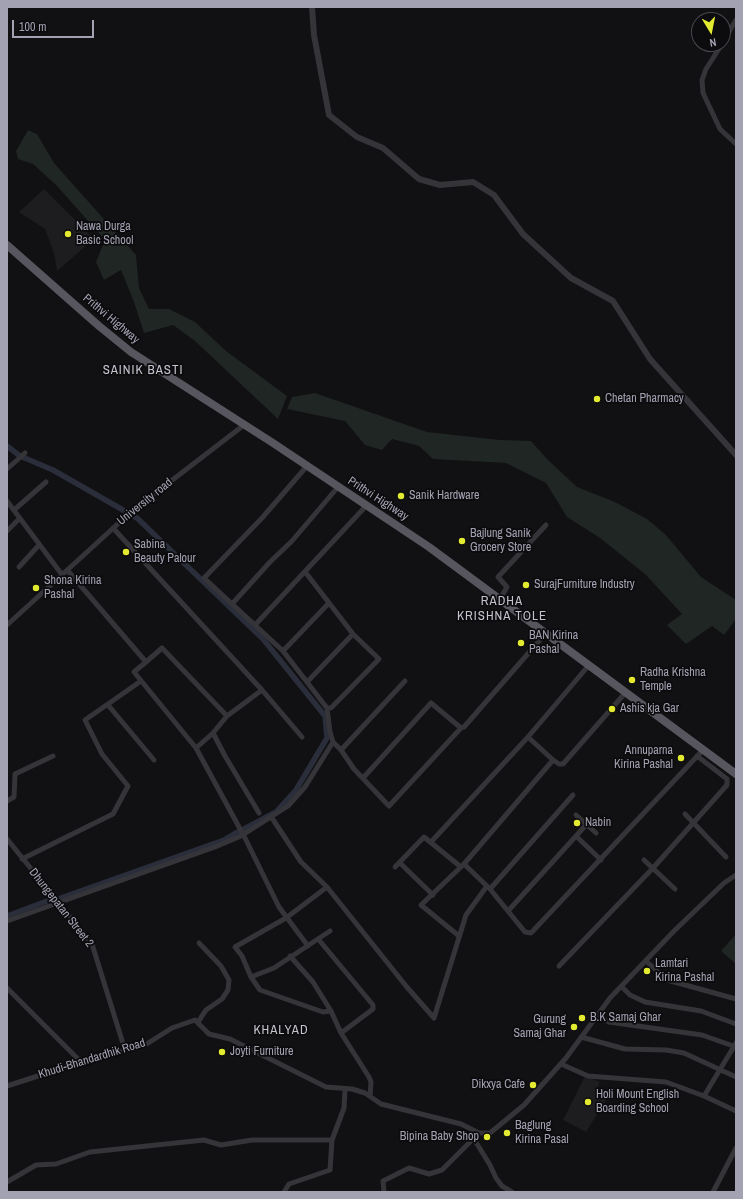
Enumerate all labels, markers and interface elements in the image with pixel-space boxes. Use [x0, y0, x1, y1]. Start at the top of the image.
scale bar [14, 12, 96, 38]
north arrow [691, 12, 731, 52]
text: 100 m [19, 19, 46, 35]
text: N [708, 35, 717, 50]
place label: Nawa Durga Basic School [76, 220, 133, 248]
marker: Nawa Durga Basic School [63, 229, 73, 239]
street label: Prithvi Highway [80, 291, 142, 347]
district label: SAINIK BASTI [103, 363, 183, 379]
place label: Chetan Pharmacy [605, 392, 684, 406]
marker: Chetan Pharmacy [592, 394, 602, 404]
street label: Prithvi Highway [345, 474, 411, 524]
street label: University road [115, 475, 175, 529]
place label: Sanik Hardware [409, 489, 480, 503]
marker: Sanik Hardware [396, 491, 406, 501]
place label: Bajlung Sanik Grocery Store [470, 527, 531, 555]
marker: Bajlung Sanik Grocery Store [457, 536, 467, 546]
place label: Sabina Beauty Palour [134, 538, 196, 566]
marker: Sabina Beauty Palour [121, 547, 131, 557]
place label: Shona Kirina Pashal [44, 574, 101, 602]
place label: SurajFurniture Industry [534, 578, 635, 592]
marker: SurajFurniture Industry [521, 580, 531, 590]
marker: Shona Kirina Pashal [31, 583, 41, 593]
district label: RADHA KRISHNA TOLE [457, 594, 547, 625]
place label: BAN Kirina Pashal [529, 629, 578, 657]
marker: BAN Kirina Pashal [516, 638, 526, 648]
place label: Radha Krishna Temple [640, 666, 706, 694]
marker: Radha Krishna Temple [627, 675, 637, 685]
place label: Ashis kja Gar [620, 702, 679, 716]
marker: Ashis kja Gar [607, 704, 617, 714]
place label: Annuparna Kirina Pashal [614, 744, 673, 772]
marker: Annuparna Kirina Pashal [676, 753, 686, 763]
place label: Nabin [585, 816, 611, 830]
marker: Nabin [572, 818, 582, 828]
street label: Dhungepatan Street 2 [26, 866, 96, 950]
place label: Lamtari Kirina Pashal [655, 957, 714, 985]
marker: Lamtari Kirina Pashal [642, 966, 652, 976]
place label: B.K Samaj Ghar [590, 1011, 661, 1025]
place label: Gurung Samaj Ghar [514, 1013, 566, 1041]
marker: B.K Samaj Ghar [577, 1013, 587, 1023]
marker: Gurung Samaj Ghar [569, 1022, 579, 1032]
district label: KHALYAD [253, 1023, 309, 1039]
street label: Khudi-Bhandardhik Road [37, 1036, 147, 1082]
place label: Joyti Furniture [230, 1045, 293, 1059]
marker: Joyti Furniture [217, 1047, 227, 1057]
place label: Dikxya Cafe [471, 1078, 525, 1092]
marker: Dikxya Cafe [528, 1080, 538, 1090]
place label: Holi Mount English Boarding School [596, 1088, 679, 1116]
marker: Holi Mount English Boarding School [583, 1097, 593, 1107]
place label: Baglung Kirina Pasal [515, 1119, 569, 1147]
marker: Baglung Kirina Pasal [502, 1128, 512, 1138]
place label: Bipina Baby Shop [400, 1130, 479, 1144]
marker: Bipina Baby Shop [482, 1132, 492, 1142]

